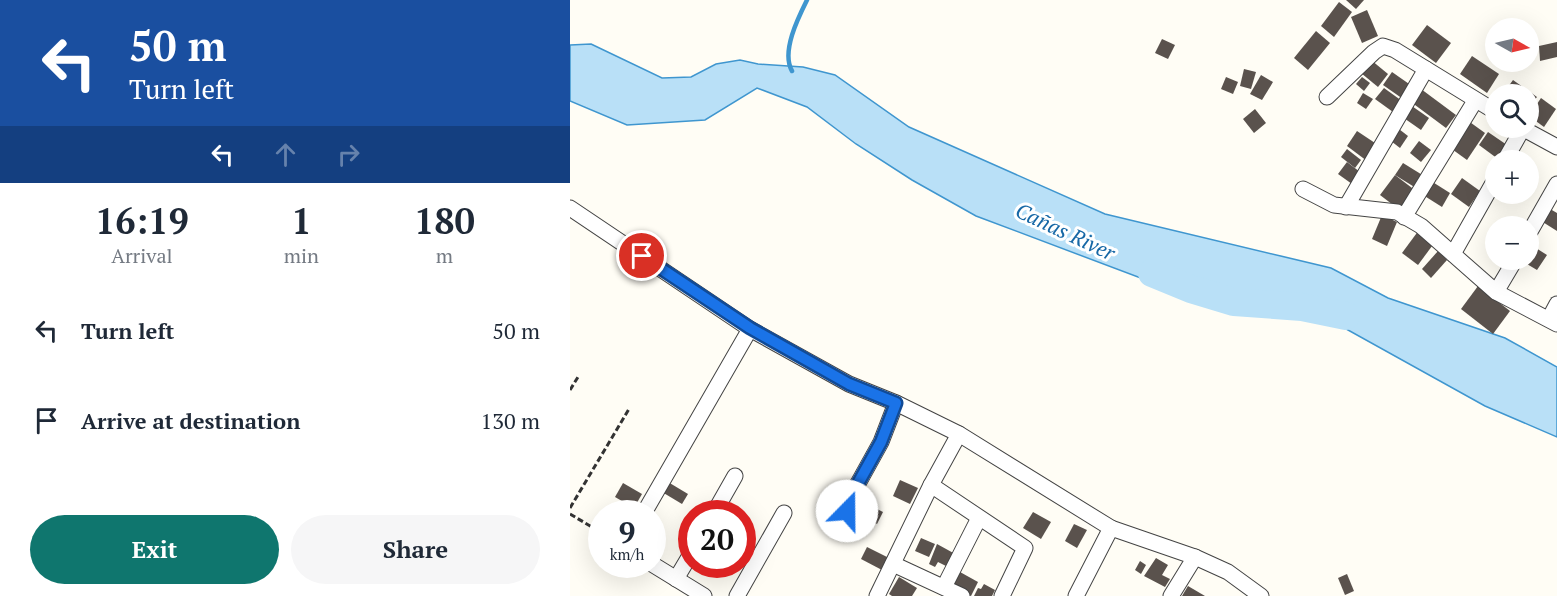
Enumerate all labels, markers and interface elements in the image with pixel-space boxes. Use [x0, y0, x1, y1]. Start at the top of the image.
text: 50 m [129, 17, 227, 73]
north arrow [1485, 18, 1539, 72]
map controls [1485, 18, 1539, 270]
icon: left [30, 24, 108, 102]
text: Turn left [129, 71, 234, 107]
button: search [1485, 84, 1539, 138]
icon: left [206, 138, 239, 171]
icon: ahead [269, 138, 302, 171]
icon: right [332, 138, 365, 171]
button: + [1485, 150, 1539, 204]
water label: Cañas River [1011, 196, 1120, 267]
text: 16:19 [95, 197, 189, 244]
text: 1 [291, 197, 312, 244]
text: 180 [414, 197, 475, 244]
button: − [1485, 216, 1539, 270]
pin [616, 230, 667, 281]
icon: arrive [625, 239, 658, 272]
text: Arrival [111, 242, 173, 269]
text: min [284, 242, 319, 269]
text: m [436, 242, 453, 269]
icon: left [30, 314, 63, 347]
text: Turn left [81, 316, 174, 345]
text: 50 m [492, 316, 540, 345]
icon: arrive [30, 404, 63, 437]
text: Arrive at destination [81, 406, 300, 435]
text: 130 m [480, 406, 540, 435]
position arrow [815, 479, 879, 543]
speed limit sign: 20 [678, 500, 756, 578]
text: 9 [619, 512, 635, 552]
button: Exit [30, 515, 279, 584]
button: Share [291, 515, 540, 584]
text: km/h [610, 544, 644, 564]

